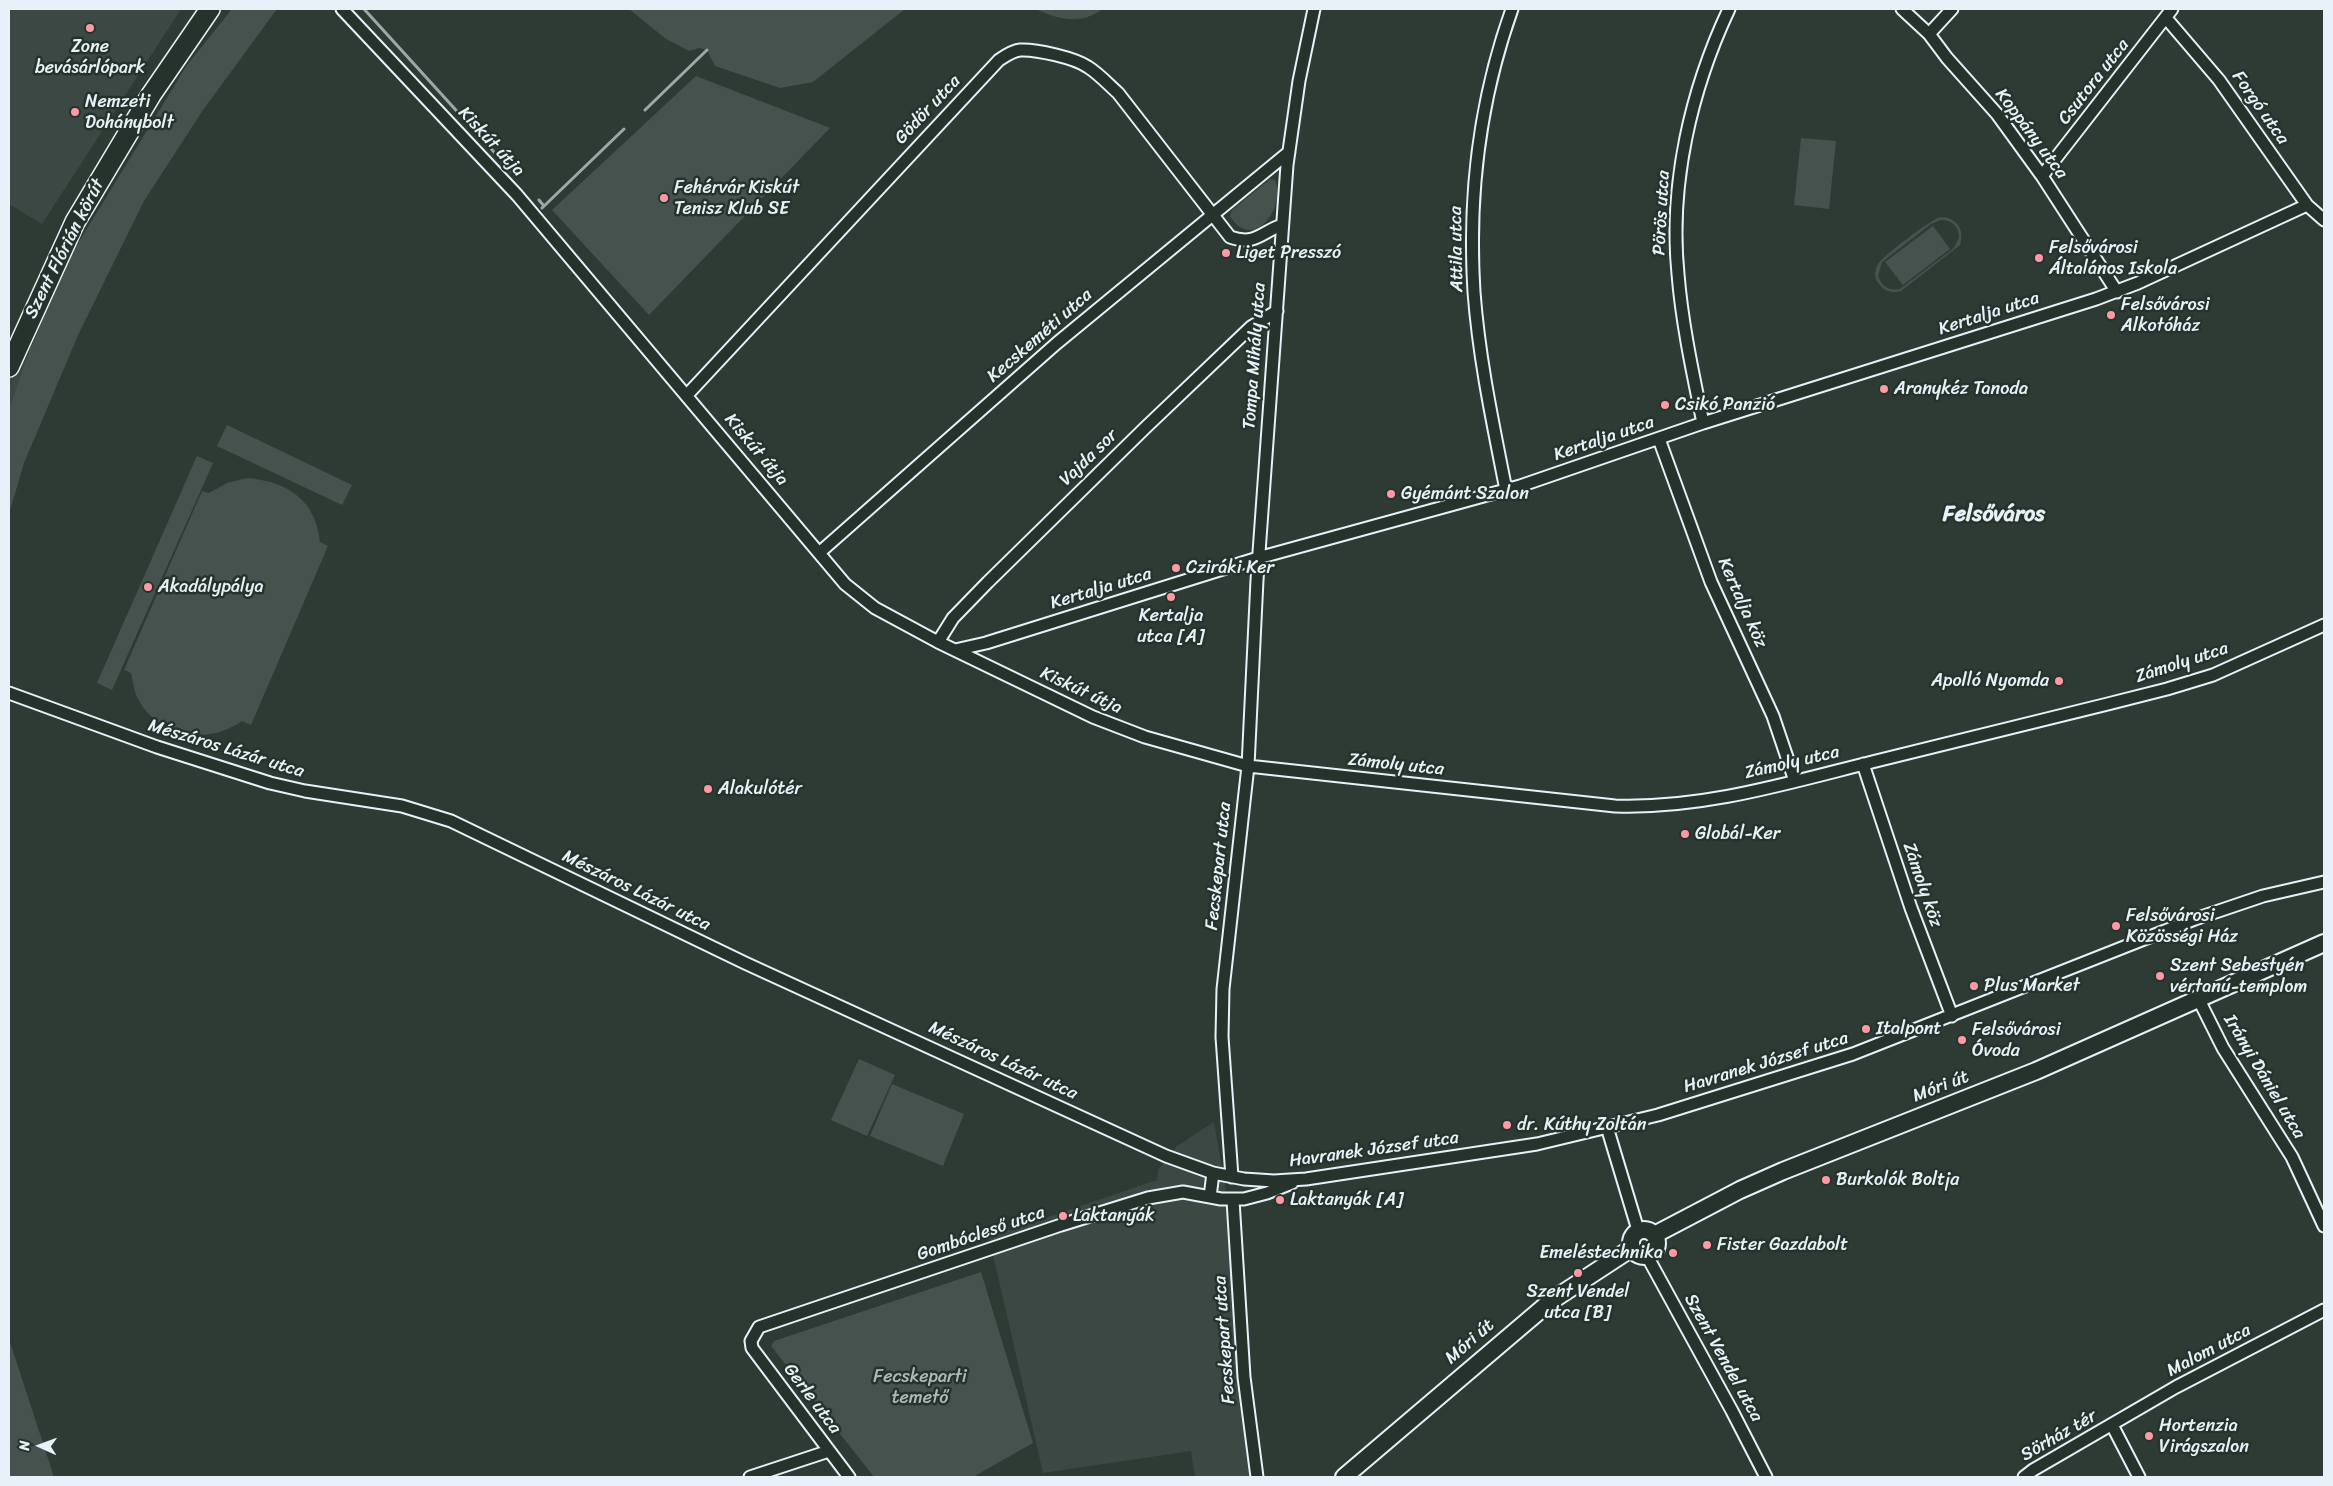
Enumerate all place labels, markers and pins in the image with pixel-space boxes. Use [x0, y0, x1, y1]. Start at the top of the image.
marker: Zone bevásárlópark [84, 22, 96, 34]
place label: Zone bevásárlópark [35, 36, 145, 78]
place label: Nemzeti Dohánybolt [85, 91, 174, 134]
marker: Nemzeti Dohánybolt [69, 106, 81, 118]
place label: Fehérvár Kiskút Tenisz Klub SE [674, 177, 799, 220]
marker: Fehérvár Kiskút Tenisz Klub SE [658, 192, 670, 204]
place label: Felsővárosi Általános Iskola [2049, 237, 2177, 280]
place label: Liget Presszó [1236, 242, 1341, 264]
marker: Liget Presszó [1220, 247, 1232, 259]
marker: Felsővárosi Általános Iskola [2033, 252, 2045, 264]
place label: Felsővárosi Alkotóház [2121, 294, 2210, 336]
marker: Felsővárosi Alkotóház [2105, 309, 2117, 321]
place label: Aranykéz Tanoda [1894, 378, 2028, 400]
marker: Aranykéz Tanoda [1878, 383, 1890, 395]
place label: Csikó Panzió [1675, 394, 1775, 416]
marker: Csikó Panzió [1659, 399, 1671, 411]
place label: Gyémánt Szalon [1401, 483, 1529, 505]
marker: Gyémánt Szalon [1385, 488, 1397, 500]
place label: Cziráki Ker [1186, 557, 1274, 579]
marker: Cziráki Ker [1170, 562, 1182, 574]
place label: Akadálypálya [158, 576, 263, 598]
marker: Akadálypálya [142, 581, 154, 593]
marker: Kertalja utca [A] [1165, 591, 1177, 603]
place label: Kertalja utca [A] [1137, 605, 1205, 648]
place label: Apolló Nyomda [1931, 670, 2049, 692]
marker: Apolló Nyomda [2053, 675, 2065, 687]
place label: Alakulótér [718, 778, 802, 800]
marker: Alakulótér [702, 783, 714, 795]
place label: Globál-Ker [1695, 823, 1780, 845]
marker: Globál-Ker [1679, 828, 1691, 840]
place label: Felsővárosi Közösségi Ház [2126, 905, 2238, 948]
marker: Felsővárosi Közösségi Ház [2110, 920, 2122, 932]
place label: Szent Sebestyén vértanú-templom [2170, 955, 2307, 998]
marker: Szent Sebestyén vértanú-templom [2154, 970, 2166, 982]
place label: Plus Market [1984, 975, 2080, 997]
marker: Plus Market [1968, 980, 1980, 992]
place label: Italpont [1876, 1018, 1941, 1040]
place label: Felsővárosi Óvoda [1972, 1019, 2061, 1062]
marker: Italpont [1860, 1023, 1872, 1035]
marker: Felsővárosi Óvoda [1956, 1034, 1968, 1046]
place label: dr. Kúthy Zoltán [1517, 1114, 1647, 1136]
marker: dr. Kúthy Zoltán [1501, 1119, 1513, 1131]
place label: Burkolók Boltja [1836, 1169, 1959, 1191]
marker: Burkolók Boltja [1820, 1174, 1832, 1186]
place label: Laktanyák [A] [1290, 1189, 1404, 1211]
marker: Laktanyák [A] [1274, 1194, 1286, 1206]
place label: Laktanyák [1073, 1205, 1155, 1227]
marker: Laktanyák [1057, 1210, 1069, 1222]
place label: Fister Gazdabolt [1717, 1234, 1848, 1256]
marker: Fister Gazdabolt [1701, 1239, 1713, 1251]
place label: Emeléstechnika [1539, 1242, 1663, 1264]
marker: Emeléstechnika [1667, 1247, 1679, 1259]
marker: Szent Vendel utca [B] [1572, 1267, 1584, 1279]
place label: Szent Vendel utca [B] [1527, 1281, 1629, 1324]
place label: Hortenzia Virágszalon [2159, 1415, 2249, 1458]
marker: Hortenzia Virágszalon [2143, 1430, 2155, 1442]

